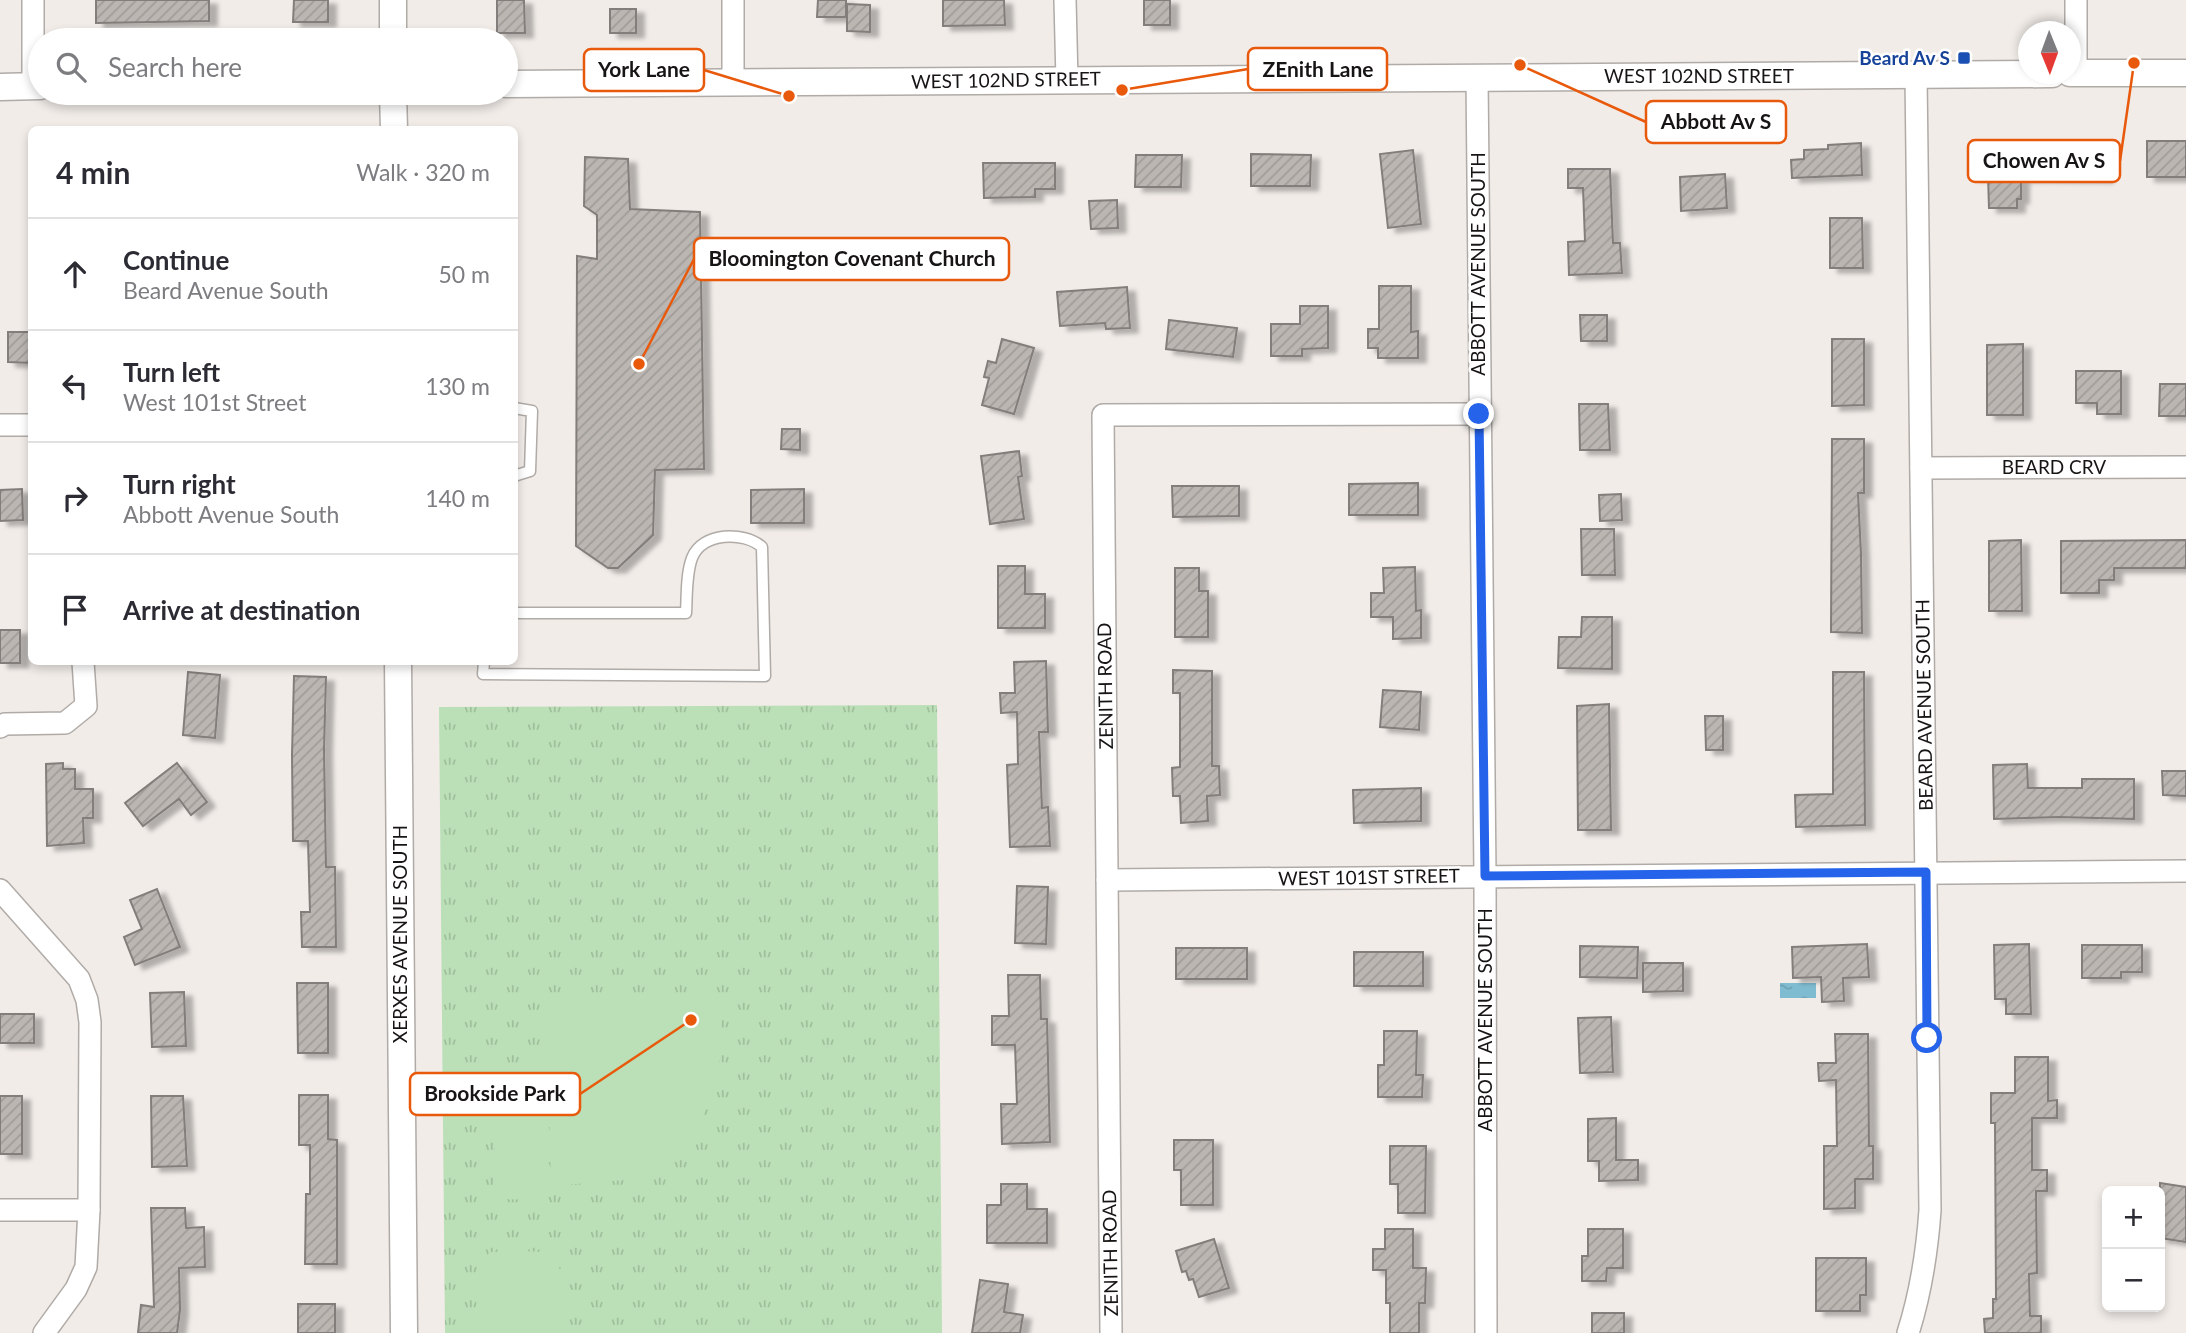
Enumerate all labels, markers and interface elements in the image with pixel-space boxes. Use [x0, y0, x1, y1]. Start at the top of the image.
north arrow [2018, 21, 2081, 84]
search box [28, 28, 518, 105]
place label: Beard Av S [1859, 46, 1950, 69]
icon: search [52, 48, 90, 86]
callout: ZEnith Lane [1248, 48, 1387, 90]
callout: York Lane [584, 49, 704, 91]
marker: Beard Av S [1956, 50, 1972, 66]
text: Search here [108, 51, 242, 83]
text: York Lane [597, 56, 690, 81]
text: ZEnith Lane [1262, 56, 1374, 81]
street label: WEST 102ND STREET [1604, 64, 1794, 87]
street label: WEST 102ND STREET [911, 66, 1101, 93]
callout: Abbott Av S [1646, 101, 1786, 143]
text: Abbott Av S [1660, 108, 1771, 133]
callout: Chowen Av S [1968, 140, 2120, 182]
text: Chowen Av S [1983, 147, 2105, 172]
street label: ABBOTT AVENUE SOUTH [1466, 152, 1489, 376]
text: 4 min [56, 154, 130, 190]
text: Walk · 320 m [356, 158, 490, 186]
callout: Bloomington Covenant Church [694, 238, 1009, 280]
text: Continue [123, 244, 229, 276]
text: Bloomington Covenant Church [708, 245, 996, 270]
icon: ahead [56, 255, 94, 293]
text: 50 m [439, 260, 490, 288]
text: Beard Avenue South [123, 276, 329, 304]
text: Turn left [123, 356, 220, 388]
icon: left [56, 367, 94, 405]
text: 130 m [425, 372, 490, 400]
text: West 101st Street [123, 388, 306, 416]
route end [1463, 398, 1494, 429]
street label: BEARD CRV [2002, 455, 2106, 478]
text: Turn right [123, 468, 236, 500]
icon: right [56, 479, 94, 517]
text: 140 m [425, 484, 490, 512]
text: Abbott Avenue South [123, 500, 339, 528]
icon: arrive [56, 591, 94, 629]
text: Arrive at destination [123, 594, 360, 626]
street label: BEARD AVENUE SOUTH [1910, 599, 1937, 811]
street label: ZENITH ROAD [1092, 622, 1117, 750]
street label: XERXES AVENUE SOUTH [388, 825, 411, 1043]
street label: WEST 101ST STREET [1278, 863, 1460, 890]
street label: ABBOTT AVENUE SOUTH [1473, 908, 1496, 1132]
route start [1911, 1022, 1942, 1053]
callout: Brookside Park [410, 1073, 580, 1115]
text: Brookside Park [424, 1080, 567, 1105]
map controls [2102, 1186, 2165, 1312]
button: + [2102, 1186, 2165, 1249]
street label: ZENITH ROAD [1097, 1189, 1122, 1317]
button: − [2102, 1249, 2165, 1312]

